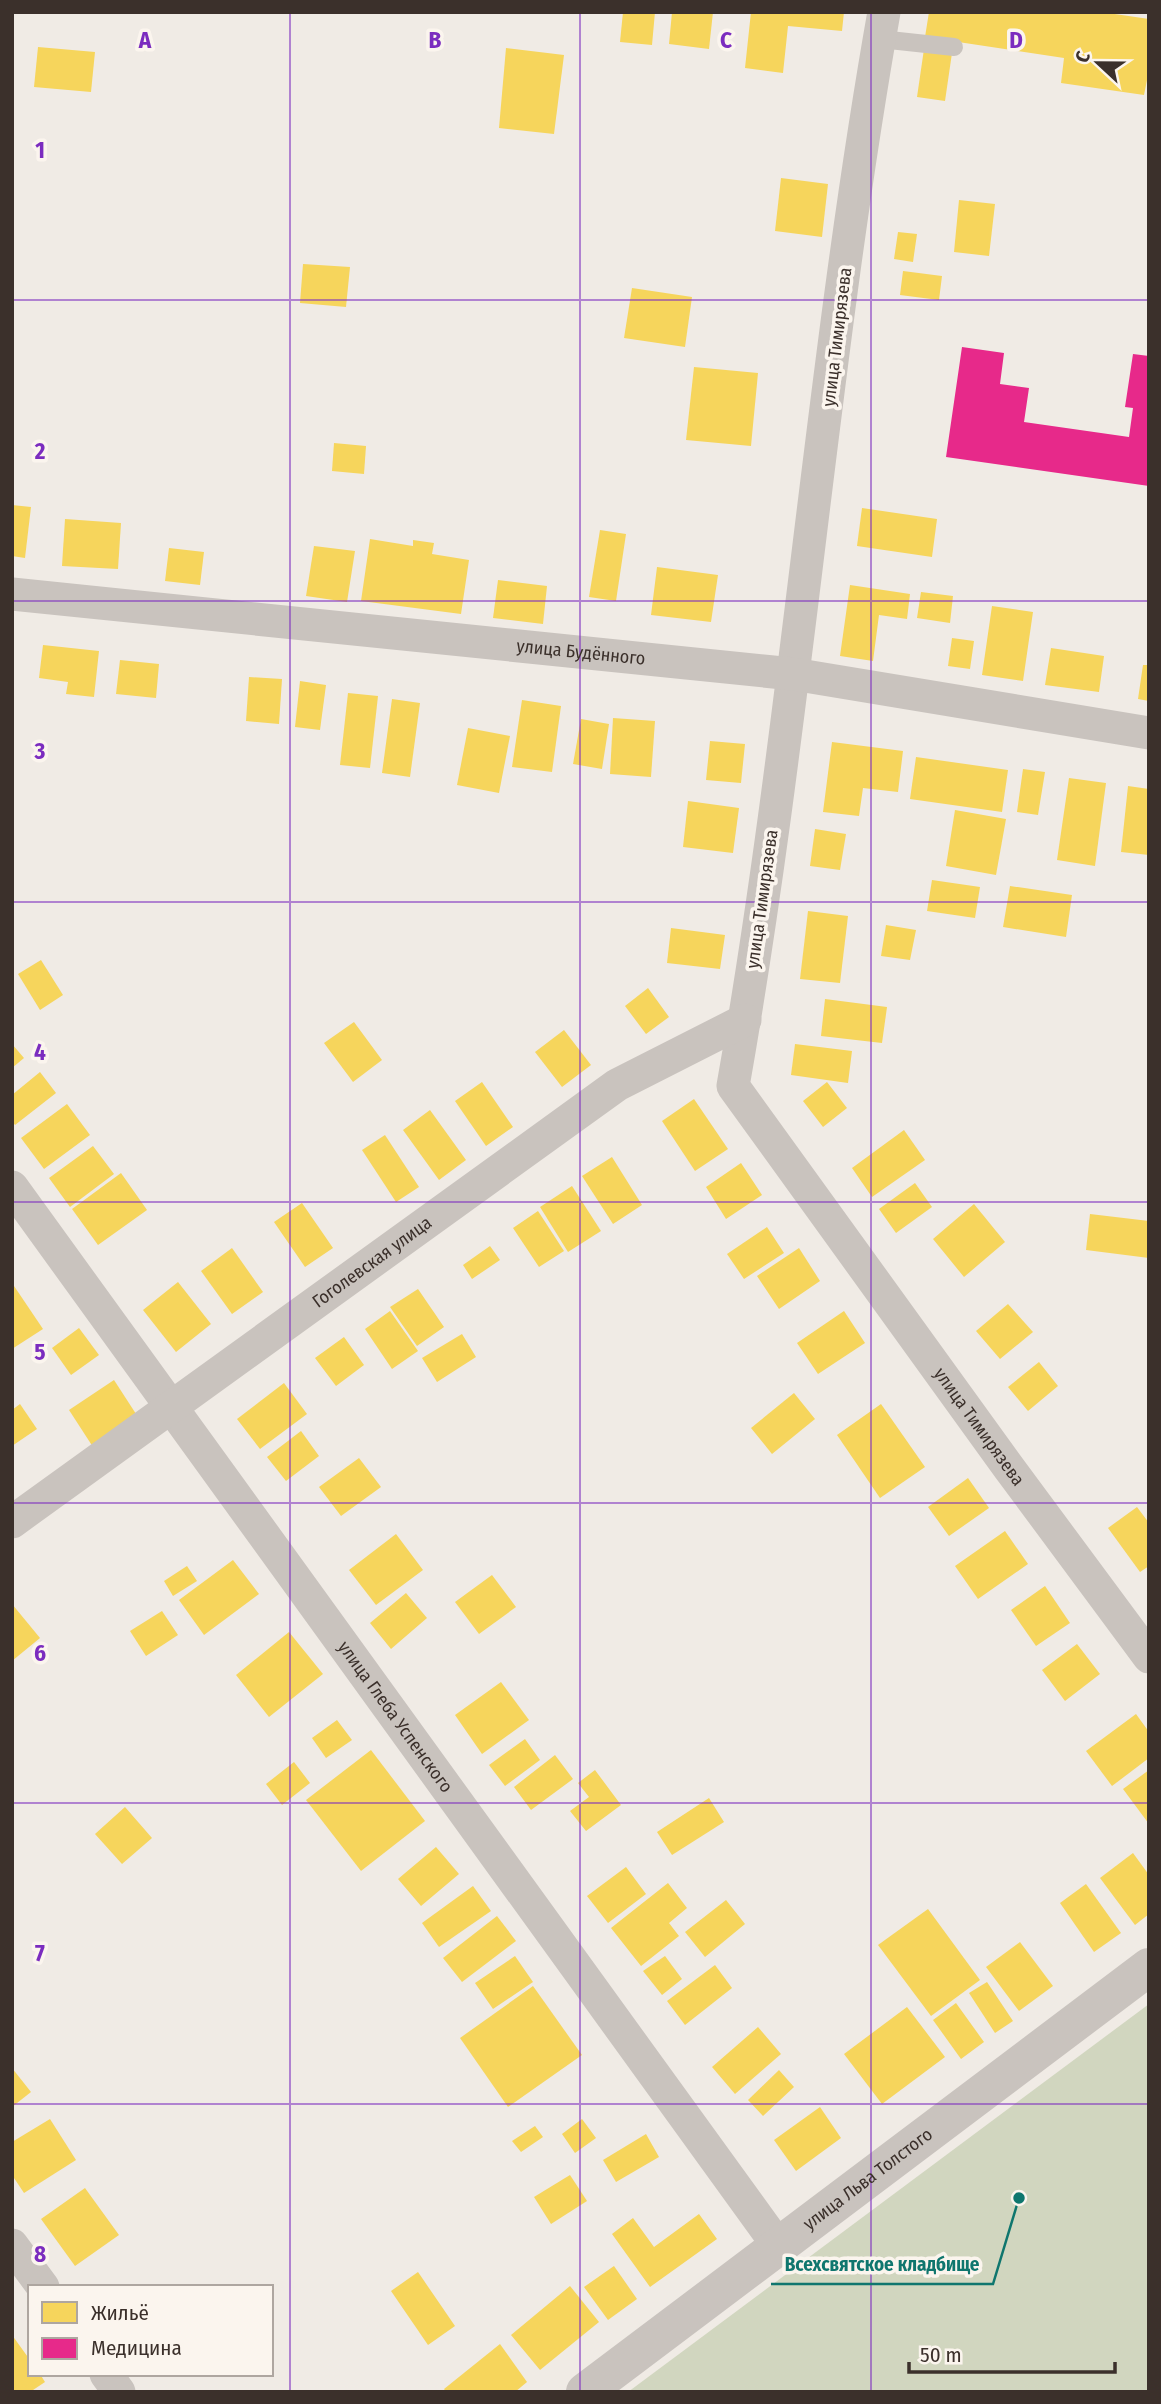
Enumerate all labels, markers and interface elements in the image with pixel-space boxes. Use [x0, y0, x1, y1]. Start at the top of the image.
text: A [138, 26, 152, 54]
text: B [429, 26, 442, 54]
text: C [720, 26, 732, 54]
text: D [1009, 26, 1023, 54]
north arrow [1063, 28, 1133, 98]
text: С [1070, 48, 1095, 66]
text: 1 [35, 136, 45, 164]
street label: улица Тимирязева [818, 266, 856, 408]
text: 2 [34, 437, 46, 465]
street label: улица Будённого [516, 635, 646, 670]
text: 3 [34, 737, 46, 765]
street label: улица Тимирязева [741, 828, 783, 970]
text: 4 [34, 1038, 46, 1066]
street label: Гоголевская улица [308, 1211, 436, 1313]
text: 5 [34, 1338, 46, 1366]
street label: улица Тимирязева [929, 1363, 1029, 1490]
street label: улица Глеба Успенского [333, 1637, 458, 1797]
text: 6 [34, 1639, 46, 1667]
text: 7 [35, 1939, 45, 1967]
street label: улица Льва Толстого [799, 2123, 937, 2235]
text: 8 [34, 2240, 46, 2268]
callout: Всехсвятское кладбище [771, 2244, 993, 2284]
text: Всехсвятское кладбище [785, 2253, 980, 2276]
legend [28, 2285, 273, 2376]
text: Жильё [91, 2300, 149, 2326]
scale bar [909, 2330, 1116, 2374]
text: Медицина [91, 2335, 182, 2361]
text: 50 m [920, 2342, 962, 2368]

